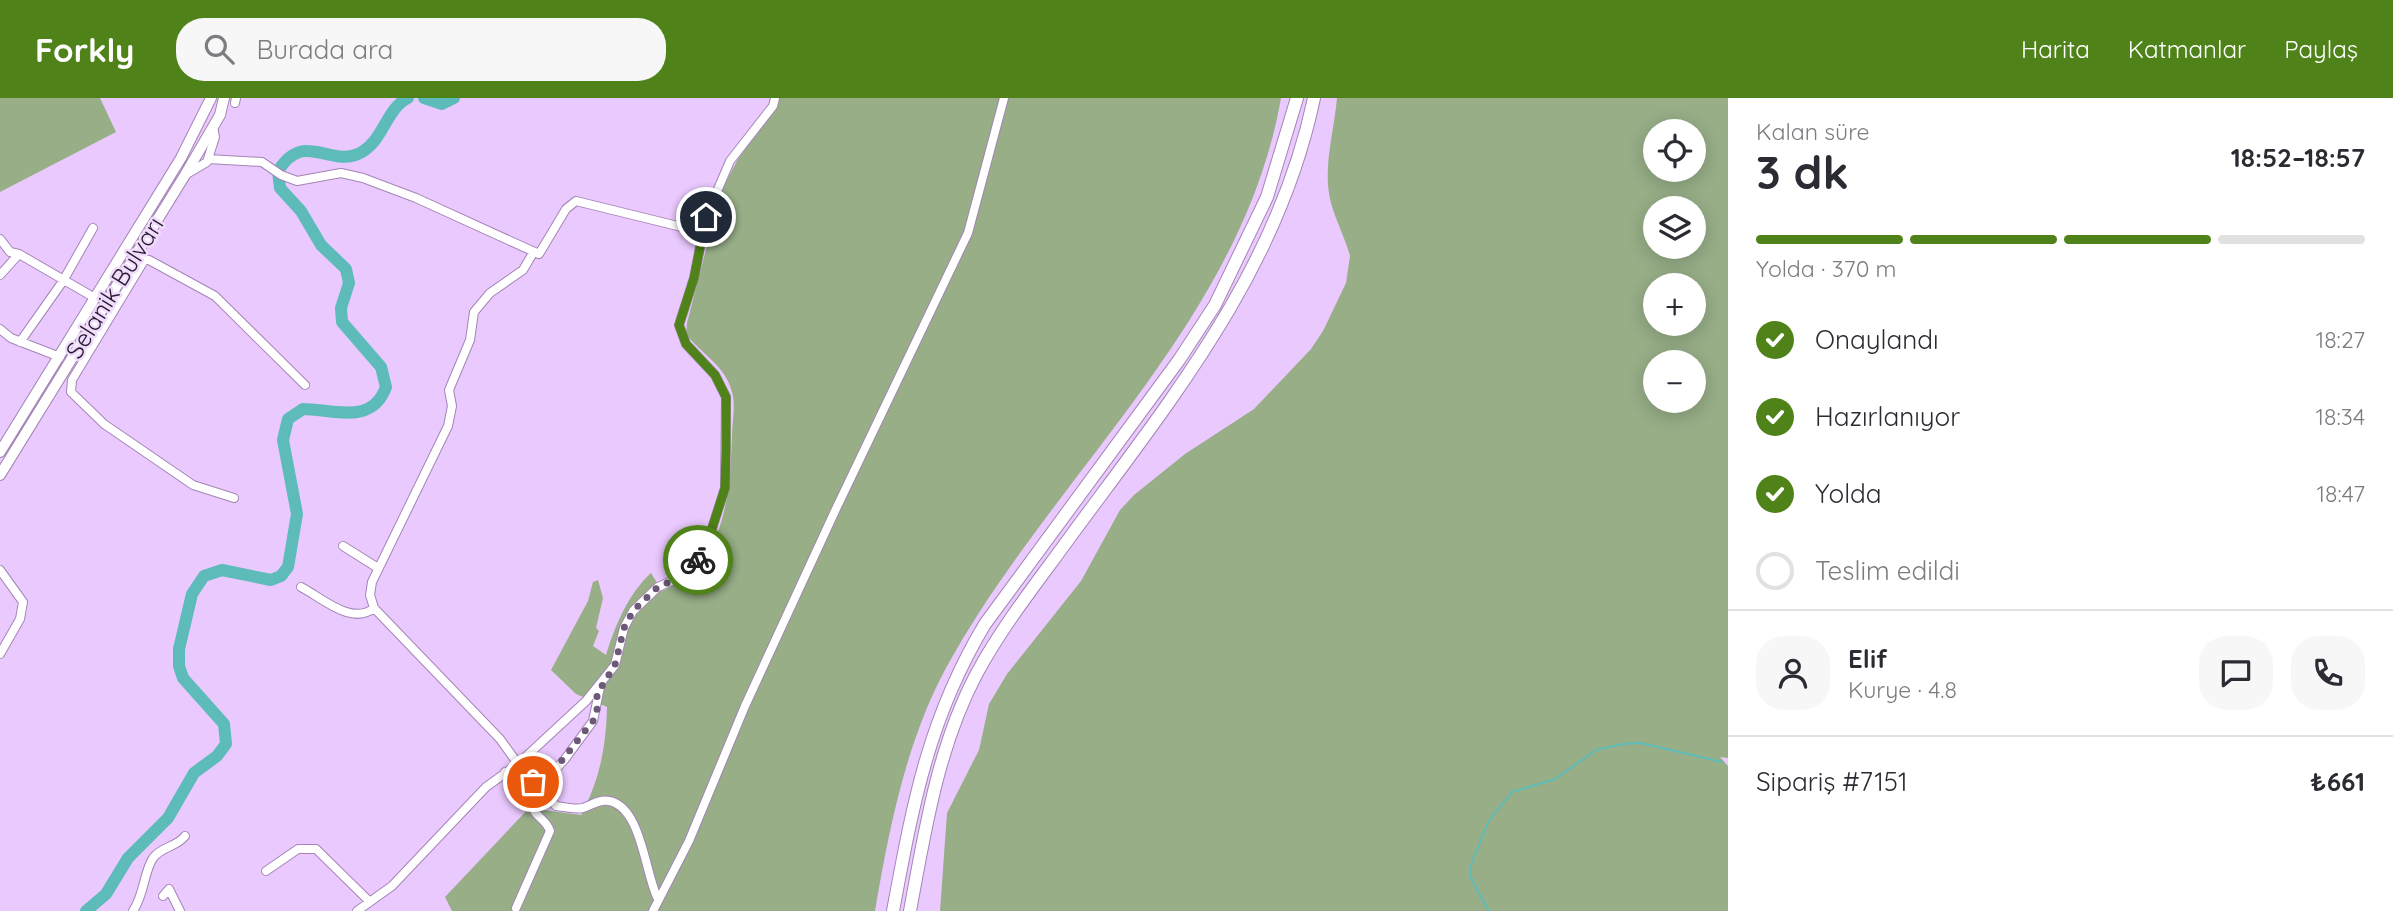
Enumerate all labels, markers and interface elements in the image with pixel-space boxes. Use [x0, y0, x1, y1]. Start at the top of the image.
search box [176, 18, 666, 81]
text: Forkly [35, 29, 134, 70]
icon: search [200, 30, 238, 68]
text: Burada ara [256, 33, 393, 66]
text: Harita [2021, 34, 2090, 64]
text: Katmanlar [2128, 34, 2246, 64]
text: Paylaş [2284, 34, 2358, 64]
text: Kalan süre [1756, 117, 1869, 146]
map controls [1643, 119, 1706, 413]
button: locate [1643, 119, 1706, 182]
text: 18:52–18:57 [2231, 141, 2365, 174]
text: 3 dk [1756, 143, 1849, 201]
pin [676, 187, 736, 247]
button: layers [1643, 196, 1706, 259]
icon: home [687, 198, 725, 236]
street label: Selanik Bulvarı [59, 211, 170, 364]
text: Yolda · 370 m [1756, 254, 1897, 283]
button: + [1643, 273, 1706, 336]
icon: check [1756, 321, 1794, 359]
text: Onaylandı [1815, 323, 1939, 356]
text: 18:27 [2316, 325, 2365, 354]
button: − [1643, 350, 1706, 413]
icon: check [1756, 398, 1794, 436]
text: Hazırlanıyor [1815, 400, 1960, 433]
text: 18:34 [2316, 402, 2365, 431]
icon: check [1756, 475, 1794, 513]
text: Yolda [1815, 477, 1881, 510]
text: 18:47 [2317, 479, 2365, 508]
courier [663, 525, 733, 595]
icon: bike [679, 541, 717, 579]
text: Teslim edildi [1815, 554, 1960, 587]
button: person [1756, 636, 1830, 710]
button: chat [2199, 636, 2273, 710]
button: phone [2291, 636, 2365, 710]
text: Elif [1848, 642, 1887, 675]
text: Kurye · 4.8 [1848, 675, 1957, 704]
pin [503, 752, 563, 812]
icon: bag [514, 763, 552, 801]
text: Sipariş #7151 [1756, 765, 1908, 798]
text: ₺661 [2310, 765, 2365, 798]

